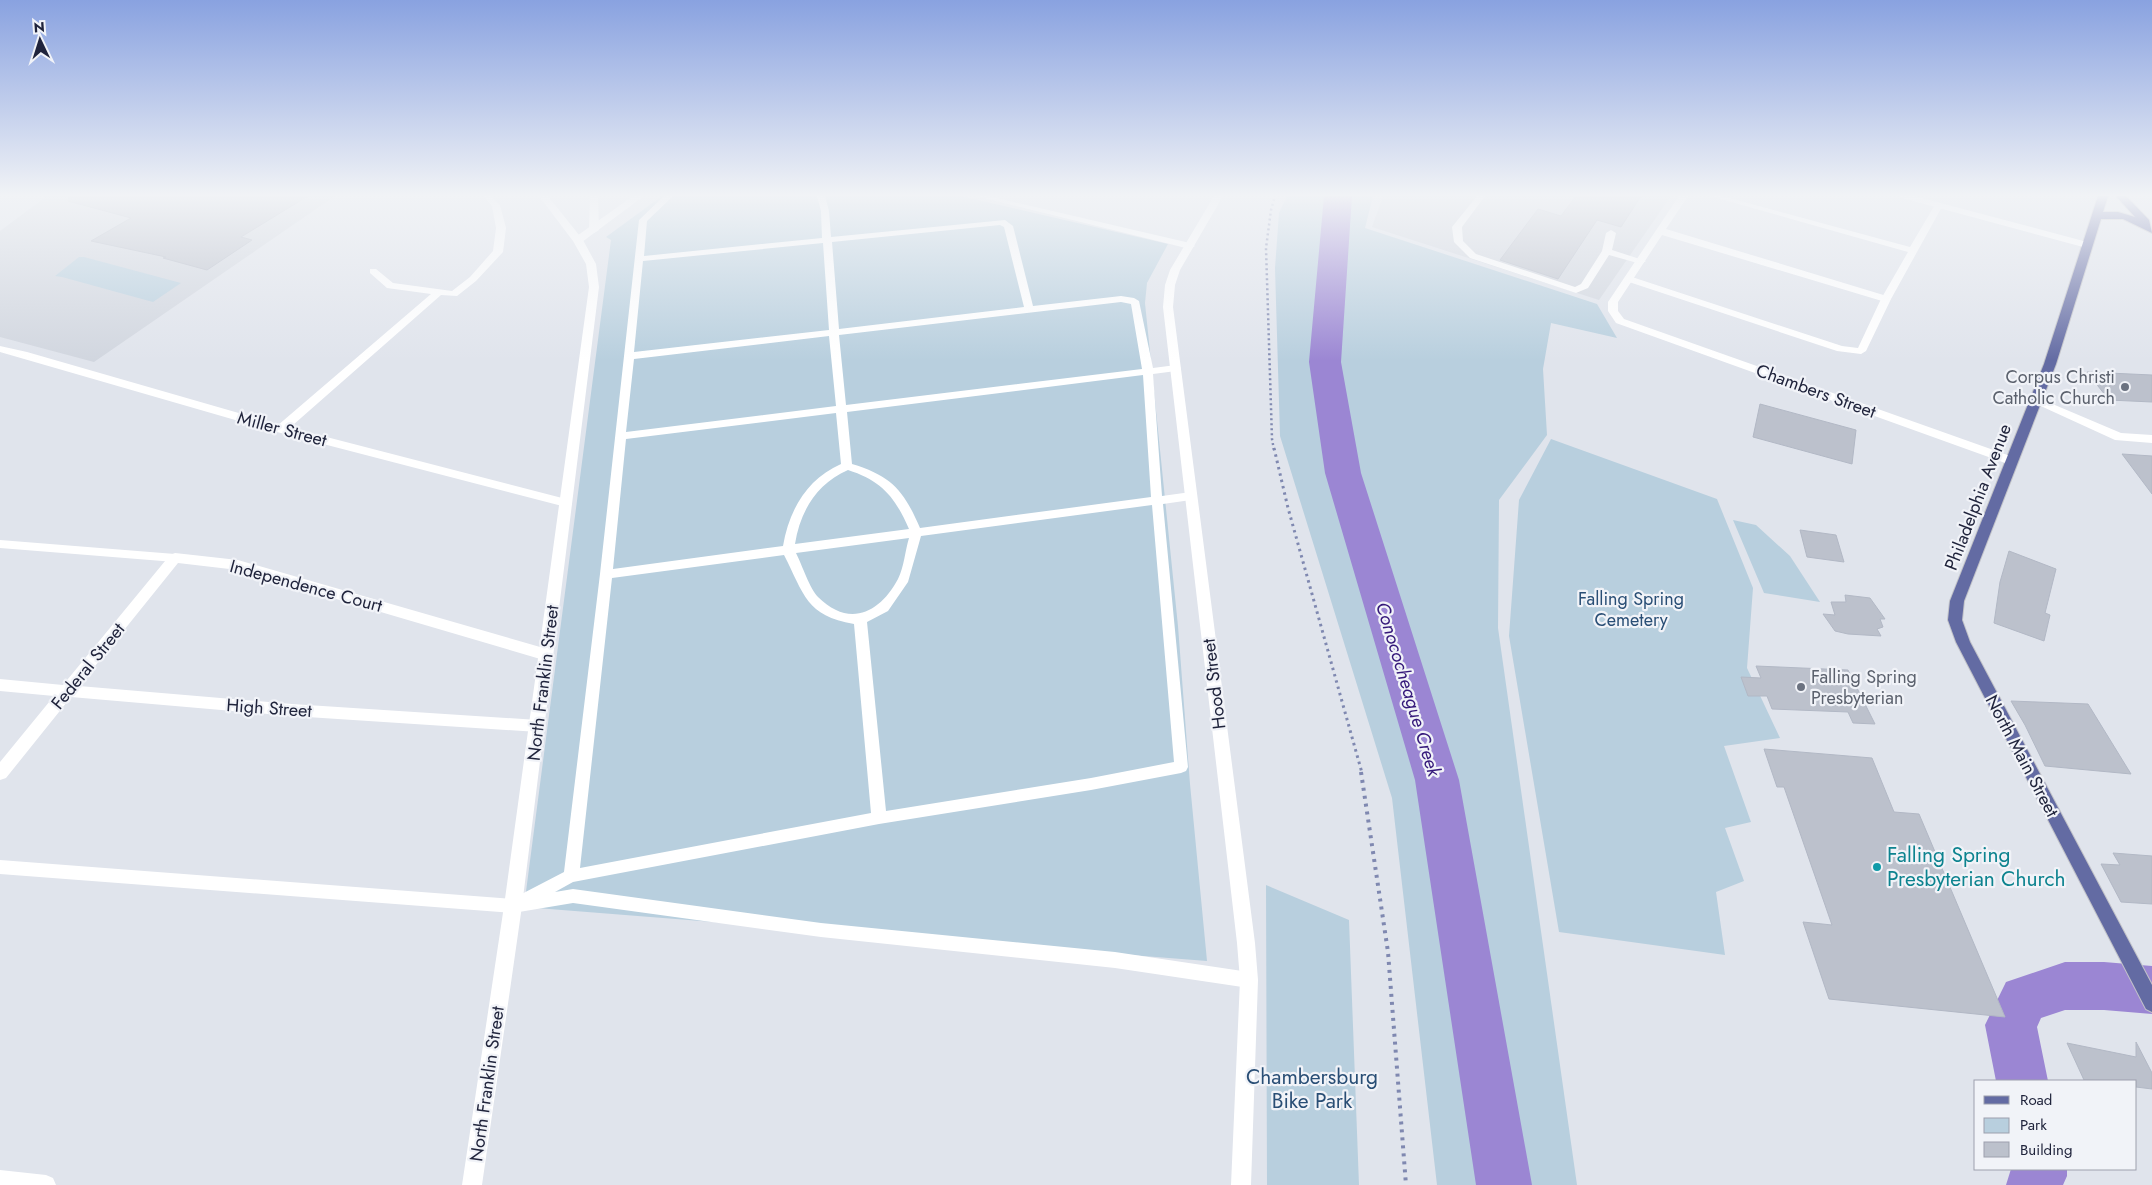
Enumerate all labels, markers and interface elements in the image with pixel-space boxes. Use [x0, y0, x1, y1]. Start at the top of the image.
north arrow [15, 15, 65, 65]
text: N [33, 17, 45, 37]
street label: Chambers Street [1752, 357, 1880, 425]
place label: Corpus Christi Catholic Church [1992, 364, 2115, 411]
marker: Corpus Christi Catholic Church [2119, 381, 2131, 393]
street label: Miller Street [235, 405, 330, 454]
street label: Philadelphia Avenue [1938, 420, 2018, 574]
street label: Independence Court [227, 553, 386, 619]
park label: Falling Spring Cemetery [1578, 586, 1684, 633]
water label: Conococheague Creek [1369, 599, 1448, 780]
street label: North Franklin Street [521, 603, 566, 762]
street label: Federal Street [45, 617, 131, 715]
street label: Hood Street [1195, 637, 1232, 731]
place label: Falling Spring Presbyterian [1811, 664, 1917, 711]
marker: Falling Spring Presbyterian [1795, 681, 1807, 693]
street label: North Main Street [1979, 690, 2065, 822]
street label: High Street [225, 692, 313, 724]
place label: Falling Spring Presbyterian Church [1887, 840, 2065, 894]
marker: Falling Spring Presbyterian Church [1871, 861, 1883, 873]
street label: North Franklin Street [463, 1004, 511, 1163]
park label: Chambersburg Bike Park [1246, 1062, 1378, 1116]
legend [1974, 1080, 2137, 1170]
text: Road [2020, 1089, 2052, 1111]
text: Park [2020, 1114, 2047, 1136]
text: Building [2020, 1139, 2072, 1161]

